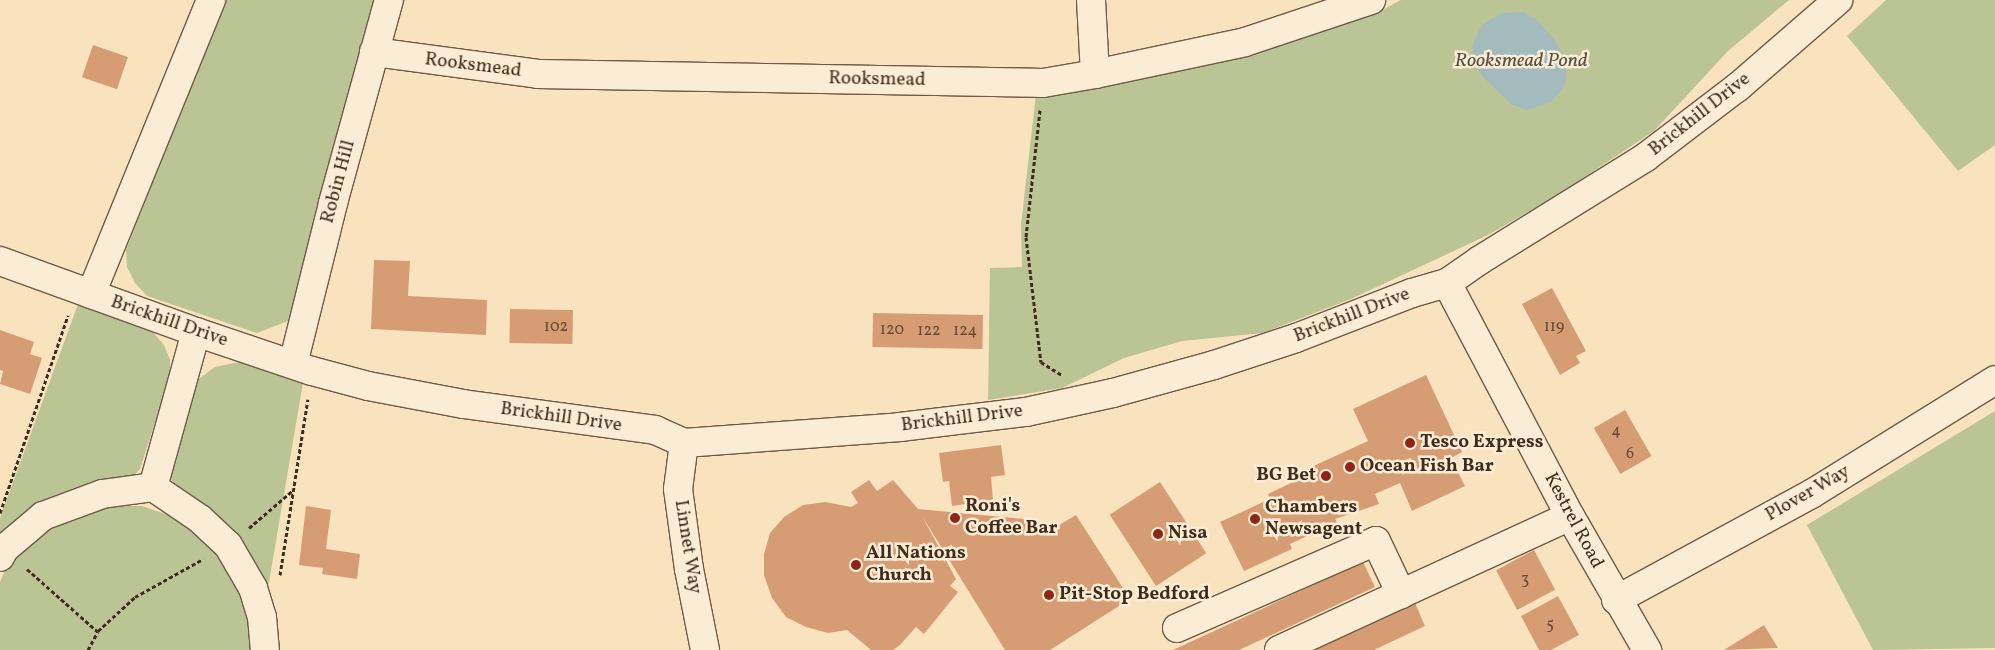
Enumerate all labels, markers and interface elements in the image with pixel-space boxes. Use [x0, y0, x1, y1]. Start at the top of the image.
street label: Rooksmead [423, 49, 523, 83]
water label: Rooksmead Pond [1454, 49, 1588, 73]
street label: Rooksmead [828, 68, 926, 92]
street label: Brickhill Drive [1645, 68, 1755, 162]
street label: Robin Hill [317, 138, 361, 226]
street label: Brickhill Drive [1291, 283, 1413, 349]
street label: Brickhill Drive [107, 291, 231, 353]
house number: 102 [544, 317, 568, 337]
house number: 119 [1544, 317, 1564, 337]
house number: 120 [880, 320, 904, 340]
house number: 122 [917, 321, 941, 341]
house number: 124 [953, 321, 977, 341]
street label: Brickhill Drive [499, 398, 623, 438]
street label: Brickhill Drive [900, 400, 1024, 438]
house number: 4 [1611, 421, 1621, 441]
place label: Tesco Express [1420, 432, 1544, 454]
marker: Tesco Express [1404, 437, 1416, 449]
house number: 6 [1626, 444, 1634, 464]
place label: Ocean Fish Bar [1360, 456, 1494, 478]
marker: Ocean Fish Bar [1344, 461, 1356, 473]
street label: Plover Way [1762, 461, 1854, 527]
place label: BG Bet [1256, 465, 1316, 487]
street label: Kestrel Road [1538, 469, 1608, 573]
marker: BG Bet [1320, 470, 1332, 482]
place label: Roni's Coffee Bar [965, 496, 1058, 540]
place label: Chambers Newsagent [1265, 497, 1362, 541]
street label: Linnet Way [668, 498, 706, 596]
marker: Roni's Coffee Bar [949, 512, 961, 524]
marker: Chambers Newsagent [1249, 513, 1261, 525]
place label: Nisa [1168, 523, 1208, 545]
marker: Nisa [1152, 528, 1164, 540]
place label: All Nations Church [866, 543, 966, 587]
marker: All Nations Church [850, 559, 862, 571]
house number: 3 [1521, 570, 1529, 590]
place label: Pit-Stop Bedford [1059, 584, 1210, 606]
marker: Pit-Stop Bedford [1043, 589, 1055, 601]
house number: 5 [1546, 615, 1554, 635]

